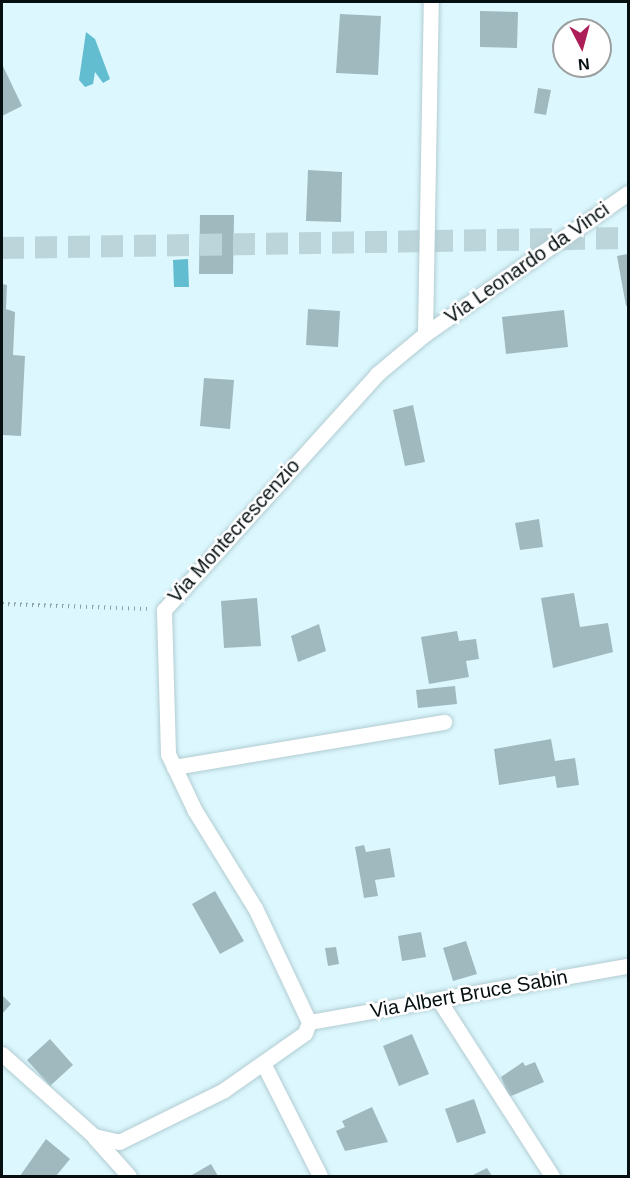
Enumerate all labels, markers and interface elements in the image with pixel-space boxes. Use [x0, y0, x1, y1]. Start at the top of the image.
north arrow [552, 18, 612, 78]
text: N [577, 55, 590, 73]
street label: Via Leonardo da Vinci [440, 197, 614, 329]
street label: Via Montecrescenzio [163, 454, 305, 608]
street label: Via Albert Bruce Sabin [368, 965, 570, 1023]

